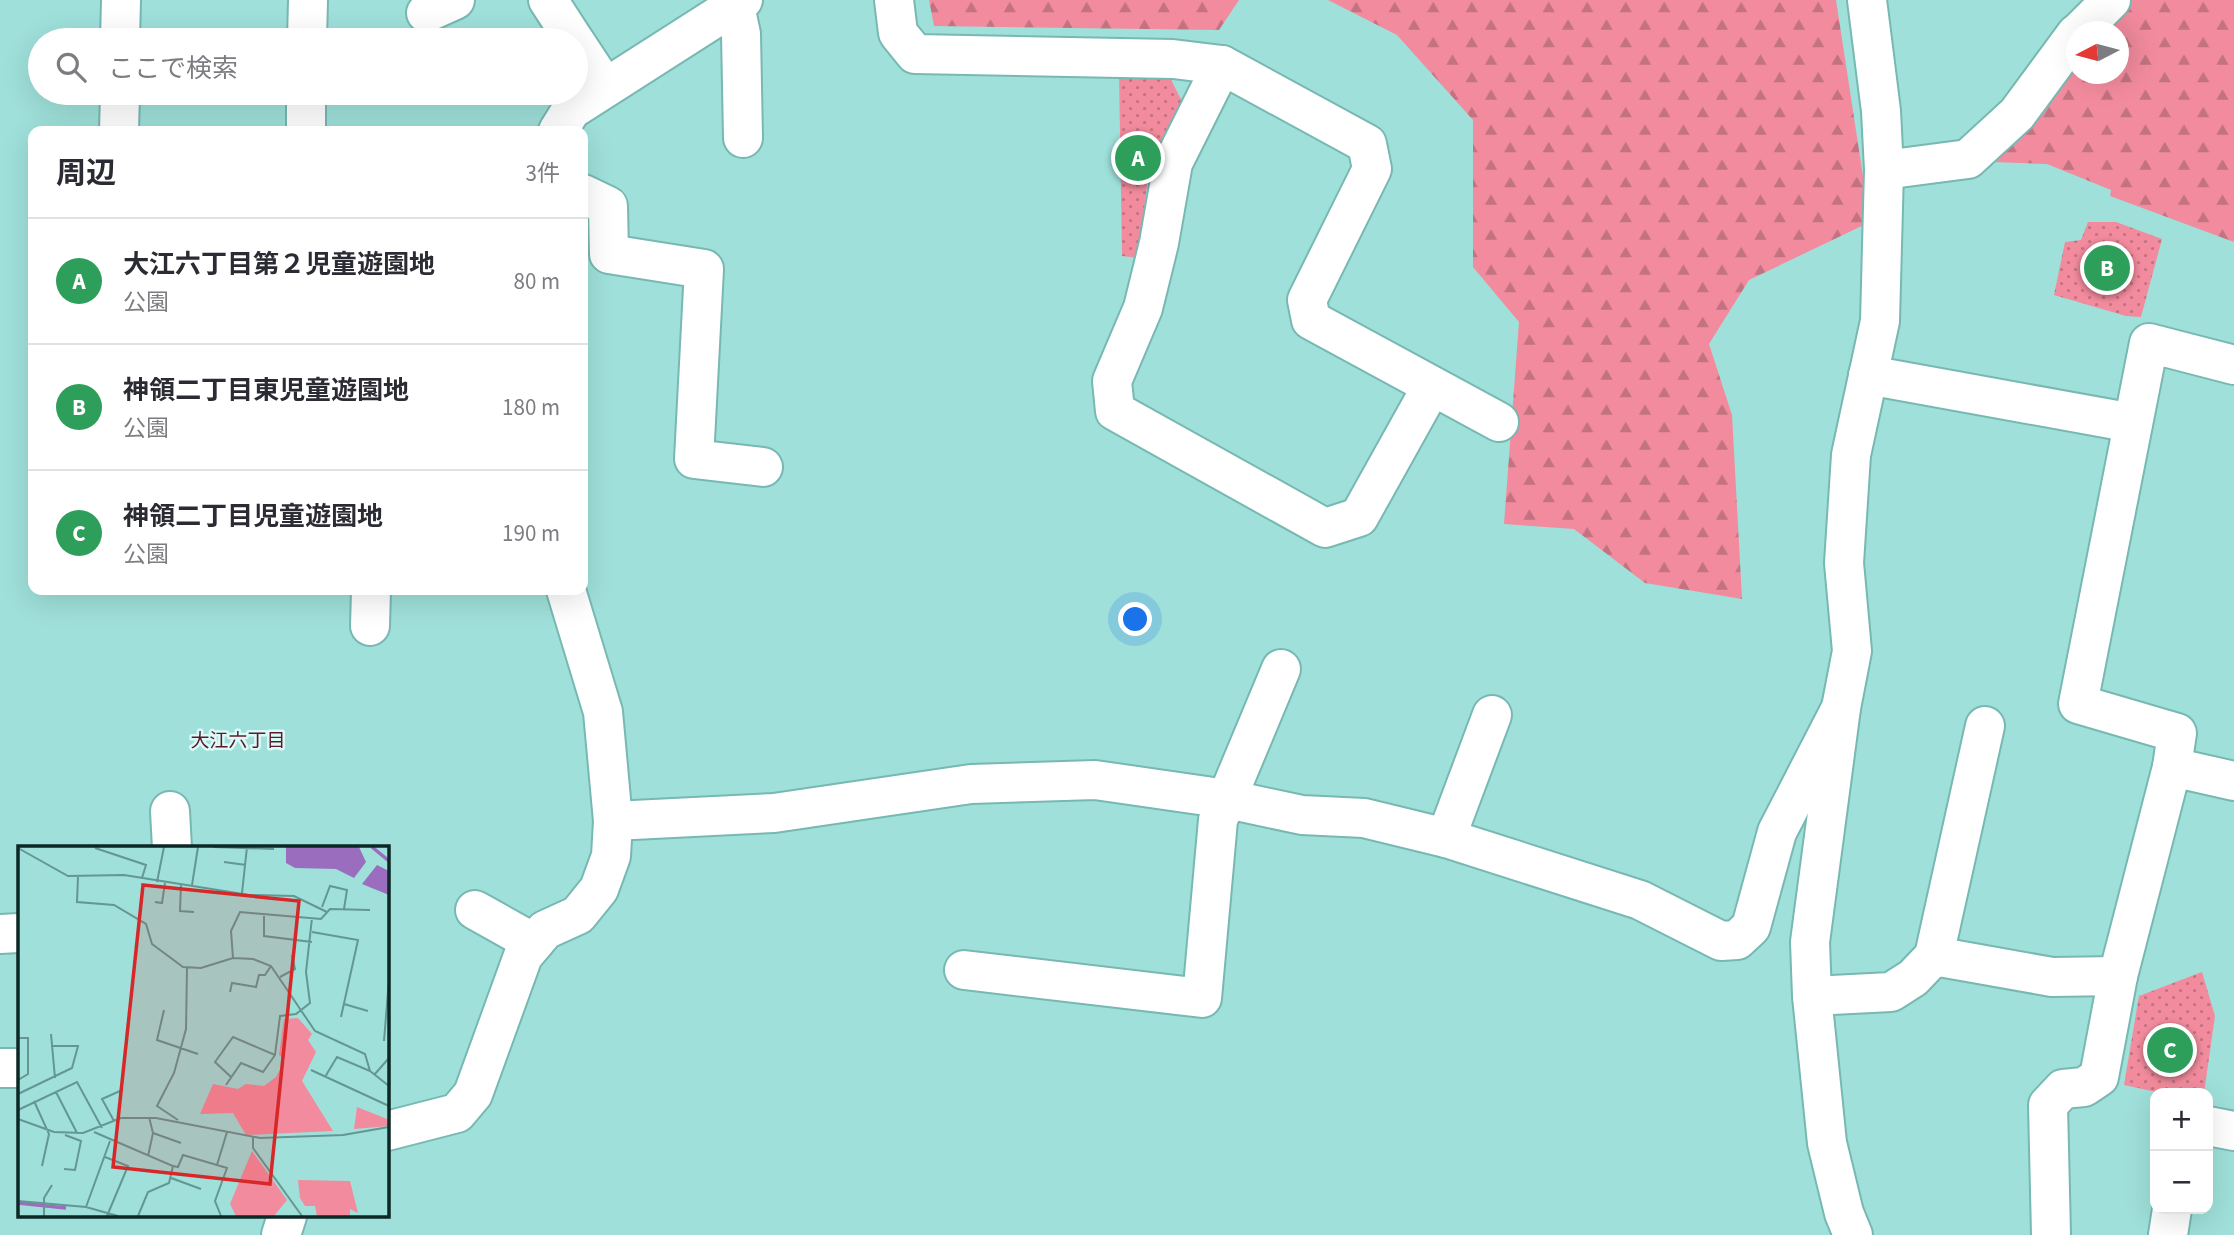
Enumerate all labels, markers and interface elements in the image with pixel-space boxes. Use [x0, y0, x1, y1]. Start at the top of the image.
north arrow [2066, 21, 2129, 84]
search box [28, 28, 588, 105]
icon: search [52, 48, 90, 86]
text: ここで検索 [108, 50, 238, 87]
pin: A [1115, 132, 1161, 184]
text: 周辺 [56, 152, 116, 195]
text: 3件 [526, 157, 560, 190]
pin: B [2084, 242, 2130, 294]
text: 大江六丁目第２児童遊園地 [123, 246, 435, 283]
text: A [72, 265, 86, 298]
text: 80 m [513, 265, 560, 298]
text: 公園 [123, 286, 169, 319]
text: 神領二丁目東児童遊園地 [123, 372, 409, 409]
text: B [72, 391, 86, 424]
text: 180 m [502, 391, 560, 424]
text: 公園 [123, 412, 169, 445]
text: 神領二丁目児童遊園地 [123, 498, 383, 535]
text: C [72, 517, 86, 550]
text: 190 m [502, 517, 560, 550]
text: 公園 [123, 538, 169, 571]
your location [1118, 602, 1152, 636]
district label: 大江六丁目 [190, 728, 286, 755]
inset map [18, 846, 388, 1218]
pin: C [2147, 1024, 2193, 1076]
map controls [2150, 1088, 2213, 1214]
button: + [2150, 1088, 2213, 1151]
button: − [2150, 1151, 2213, 1214]

